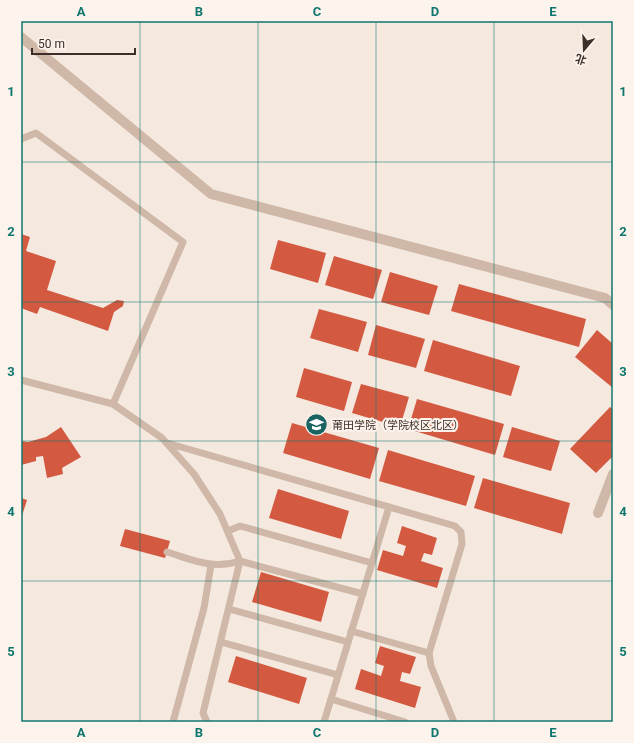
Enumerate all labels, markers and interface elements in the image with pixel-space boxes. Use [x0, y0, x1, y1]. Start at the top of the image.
text: A [77, 4, 86, 19]
text: B [195, 4, 203, 19]
text: C [313, 4, 322, 19]
text: D [431, 4, 439, 19]
text: E [549, 4, 557, 19]
scale bar [32, 30, 135, 56]
north arrow [564, 30, 604, 70]
text: 50 m [38, 37, 65, 51]
text: 北 [574, 51, 588, 67]
text: 1 [7, 84, 15, 99]
text: 1 [619, 84, 627, 99]
text: 2 [7, 224, 15, 239]
text: 2 [619, 224, 627, 239]
text: 3 [7, 364, 15, 379]
text: 3 [619, 364, 627, 379]
school or university icon: 莆田学院（学院校区北区） [304, 412, 330, 438]
place label: 莆田学院（学院校区北区） [332, 419, 464, 432]
text: 4 [7, 504, 15, 519]
text: 4 [619, 504, 627, 519]
text: 5 [7, 644, 15, 659]
text: 5 [619, 644, 627, 659]
text: A [77, 725, 86, 740]
text: B [195, 725, 203, 740]
text: C [313, 725, 322, 740]
text: D [431, 725, 439, 740]
text: E [549, 725, 557, 740]

